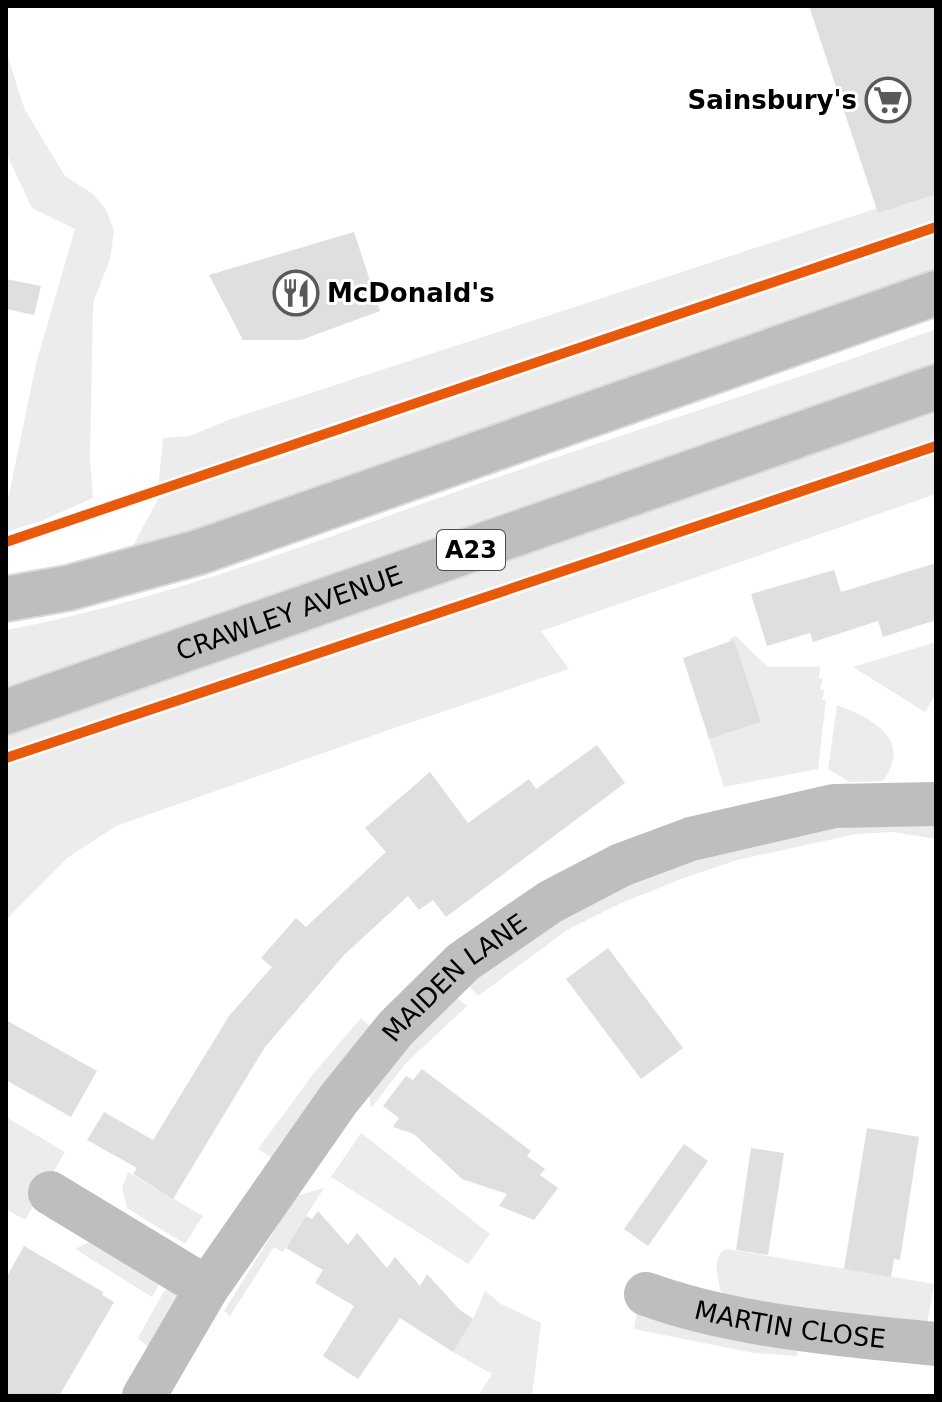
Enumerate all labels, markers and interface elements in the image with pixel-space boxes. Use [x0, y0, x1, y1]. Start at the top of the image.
supermarket icon: Sainsbury's [864, 76, 912, 124]
place label: Sainsbury's [688, 85, 857, 115]
restaurant icon: McDonald's [272, 269, 320, 317]
place label: McDonald's [327, 278, 495, 308]
road number: A23 [437, 530, 505, 570]
street label: CRAWLEY AVENUE [172, 560, 406, 666]
street label: MAIDEN LANE [376, 908, 532, 1048]
street label: MARTIN CLOSE [692, 1295, 887, 1354]

